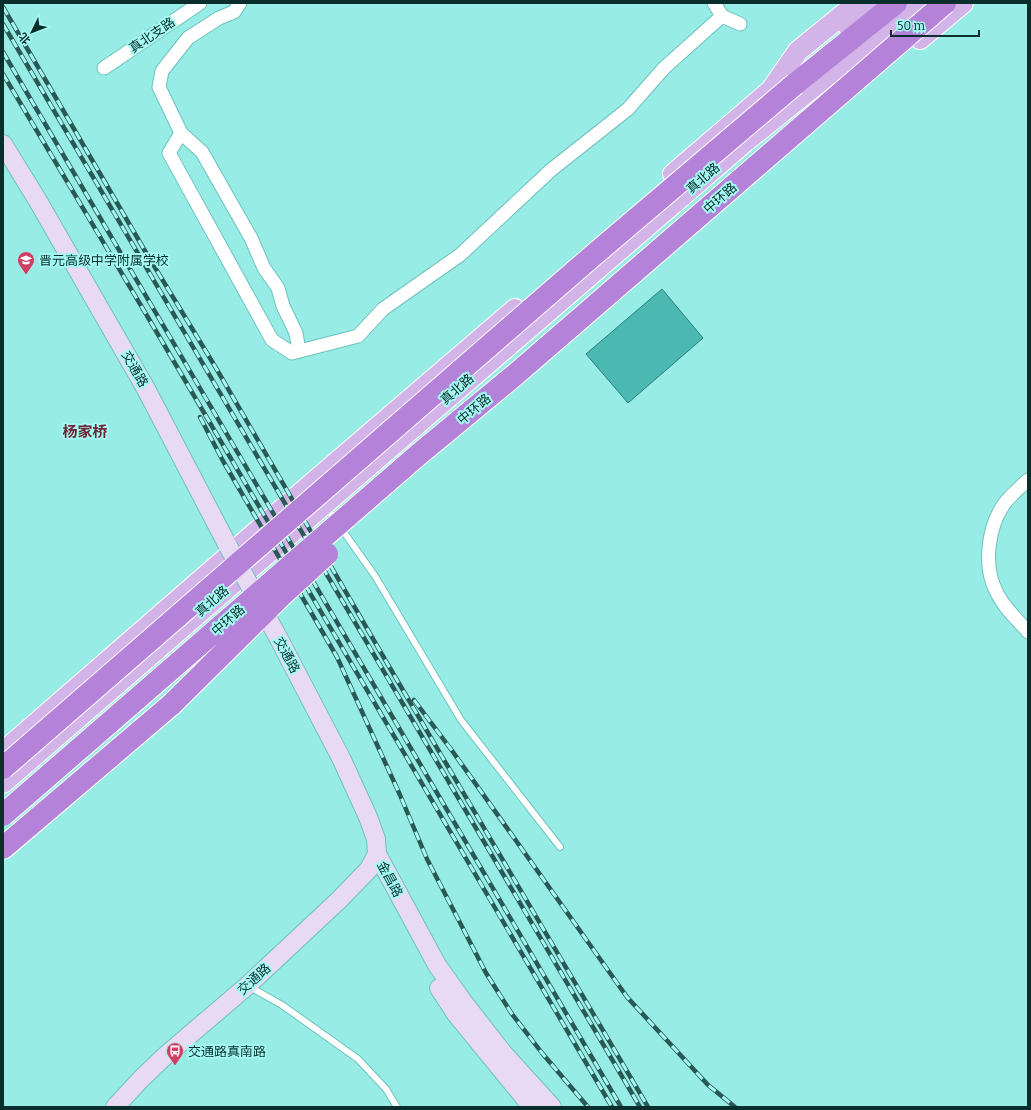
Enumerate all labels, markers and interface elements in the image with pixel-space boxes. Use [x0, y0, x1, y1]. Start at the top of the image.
north arrow [12, 12, 52, 52]
scale bar [891, 12, 979, 38]
street label: 真北支路 [126, 14, 178, 56]
text: 50 m [897, 19, 926, 33]
text: 北 [17, 30, 34, 47]
street label: 真北路 [683, 160, 723, 196]
street label: 中环路 [700, 180, 740, 216]
school or university icon: 晋元高级中学附属学校 [16, 250, 36, 275]
place label: 晋元高级中学附属学校 [39, 253, 169, 268]
street label: 交通路 [119, 348, 151, 390]
street label: 真北路 [437, 371, 477, 407]
street label: 中环路 [454, 391, 494, 427]
district label: 杨家桥 [62, 423, 108, 441]
street label: 真北路 [192, 583, 232, 619]
street label: 中环路 [208, 602, 248, 638]
street label: 交通路 [271, 634, 303, 676]
street label: 金昌路 [374, 858, 406, 900]
street label: 交通路 [234, 960, 274, 998]
bus stop icon: 交通路真南路 [165, 1041, 185, 1066]
place label: 交通路真南路 [188, 1044, 266, 1059]

